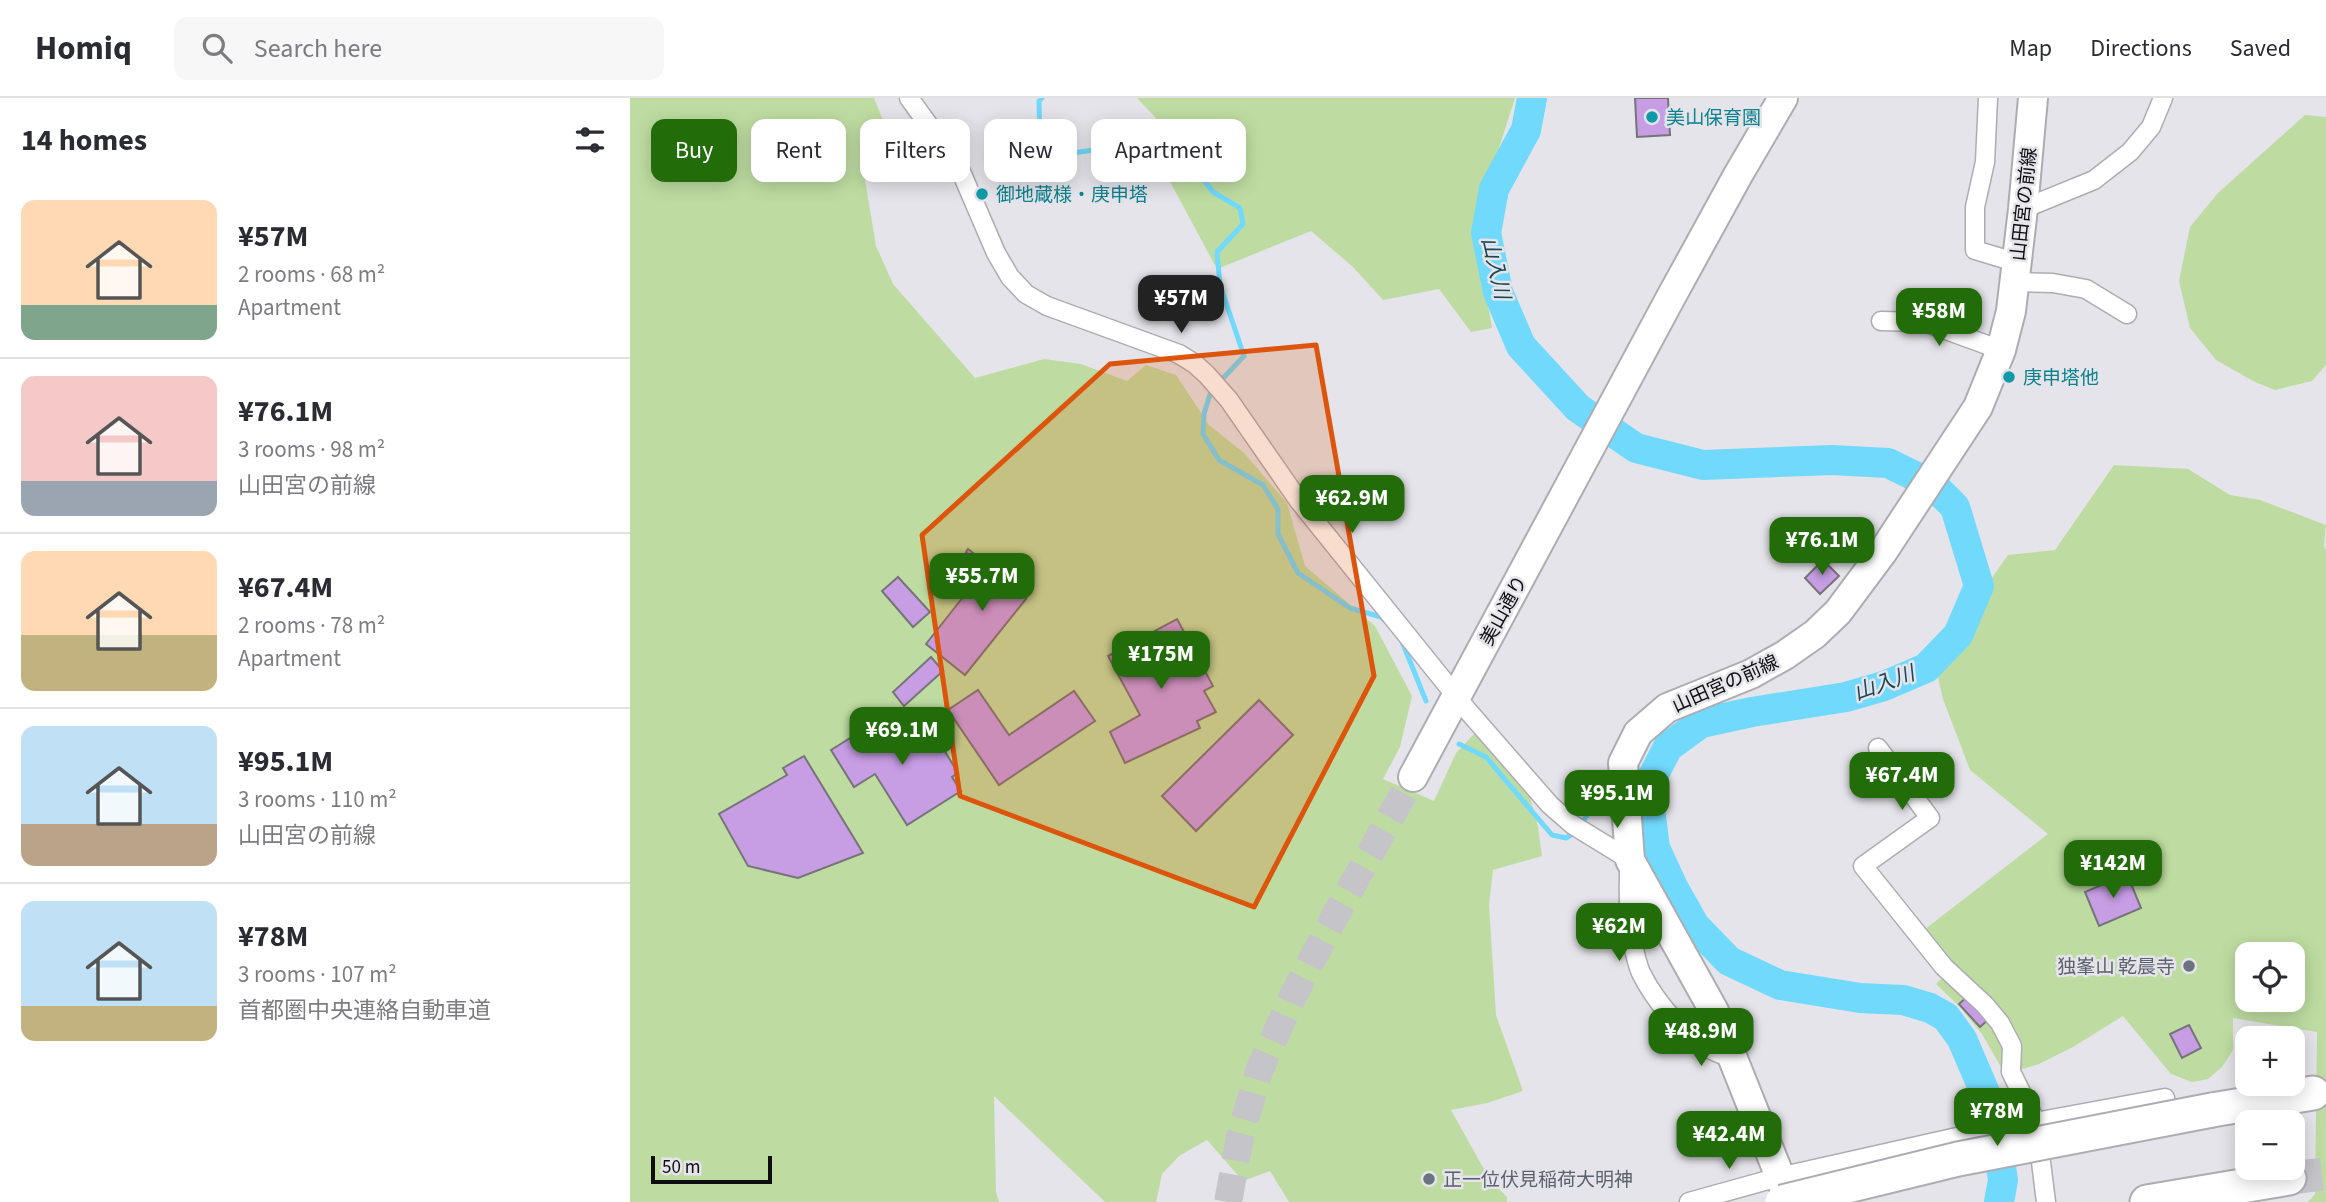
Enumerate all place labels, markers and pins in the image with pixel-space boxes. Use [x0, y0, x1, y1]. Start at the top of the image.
place label: 美山保育園 [1666, 105, 1761, 132]
marker: 美山保育園 [1644, 109, 1660, 125]
place label: 御地蔵様・庚申塔 [996, 182, 1148, 209]
marker: 御地蔵様・庚申塔 [974, 186, 990, 202]
pin: ¥57M [1140, 275, 1222, 335]
pin: ¥58M [1898, 288, 1980, 348]
place label: 庚申塔他 [2023, 365, 2099, 392]
marker: 庚申塔他 [2001, 369, 2017, 385]
pin: ¥62.9M [1295, 476, 1409, 535]
pin: ¥76.1M [1765, 518, 1879, 577]
pin: ¥55.7M [925, 554, 1039, 613]
pin: ¥175M [1112, 632, 1210, 691]
pin: ¥69.1M [845, 708, 959, 767]
pin: ¥67.4M [1845, 752, 1959, 812]
pin: ¥95.1M [1560, 770, 1674, 830]
pin: ¥142M [2064, 840, 2162, 900]
pin: ¥62M [1578, 904, 1660, 963]
place label: 独峯山 乾晨寺 [2057, 954, 2175, 981]
marker: 独峯山 乾晨寺 [2181, 958, 2197, 974]
pin: ¥48.9M [1644, 1009, 1758, 1068]
pin: ¥78M [1956, 1088, 2038, 1148]
pin: ¥42.4M [1672, 1112, 1786, 1171]
place label: 正一位伏見稲荷大明神 [1443, 1167, 1633, 1194]
marker: 正一位伏見稲荷大明神 [1421, 1171, 1437, 1187]

